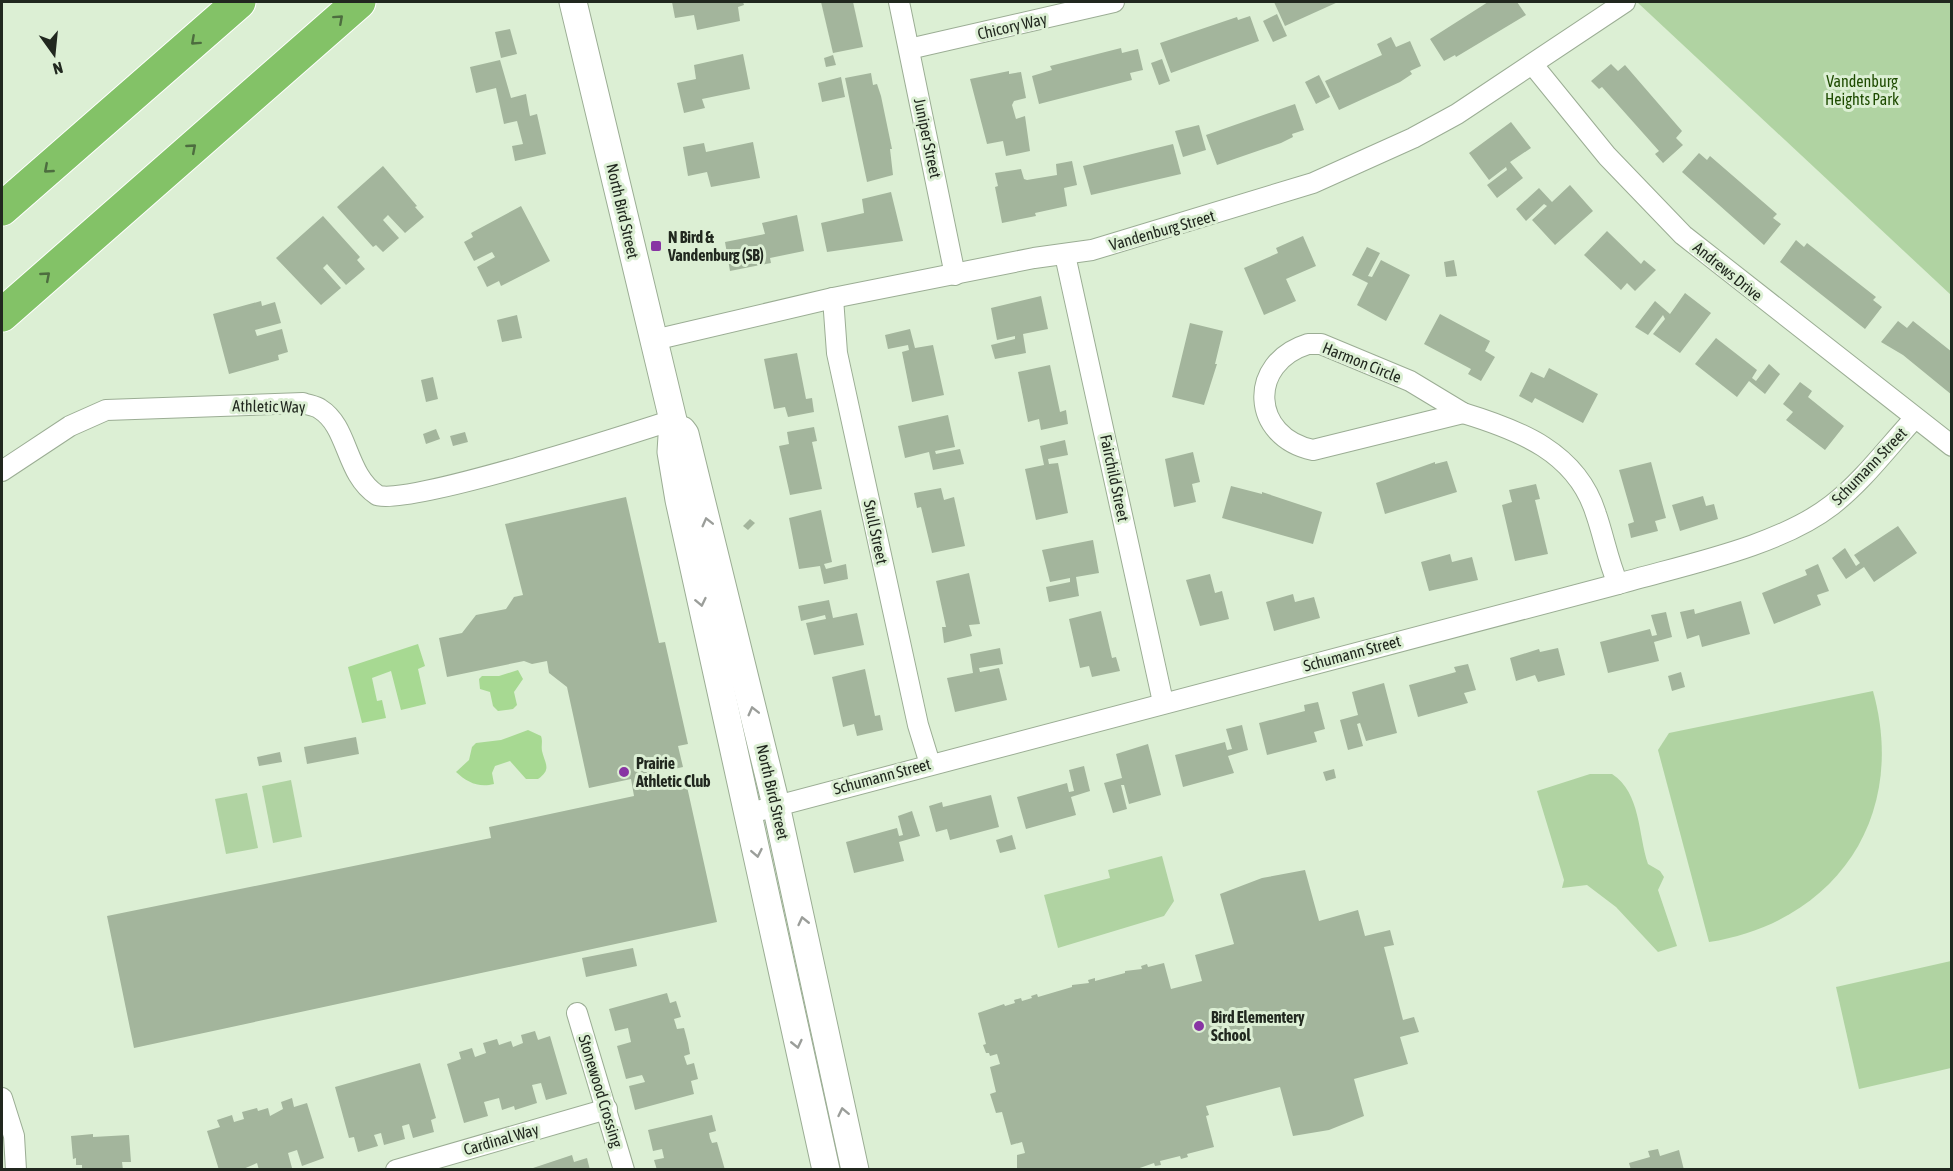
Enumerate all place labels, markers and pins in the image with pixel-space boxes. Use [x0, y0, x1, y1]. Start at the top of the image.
place label: N Bird & Vandenburg (SB) [667, 228, 764, 264]
marker: N Bird & Vandenburg (SB) [649, 239, 663, 253]
place label: Prairie Athletic Club [635, 754, 711, 790]
marker: Prairie Athletic Club [617, 765, 631, 779]
place label: Bird Elementery School [1211, 1008, 1305, 1044]
marker: Bird Elementery School [1192, 1019, 1206, 1033]

